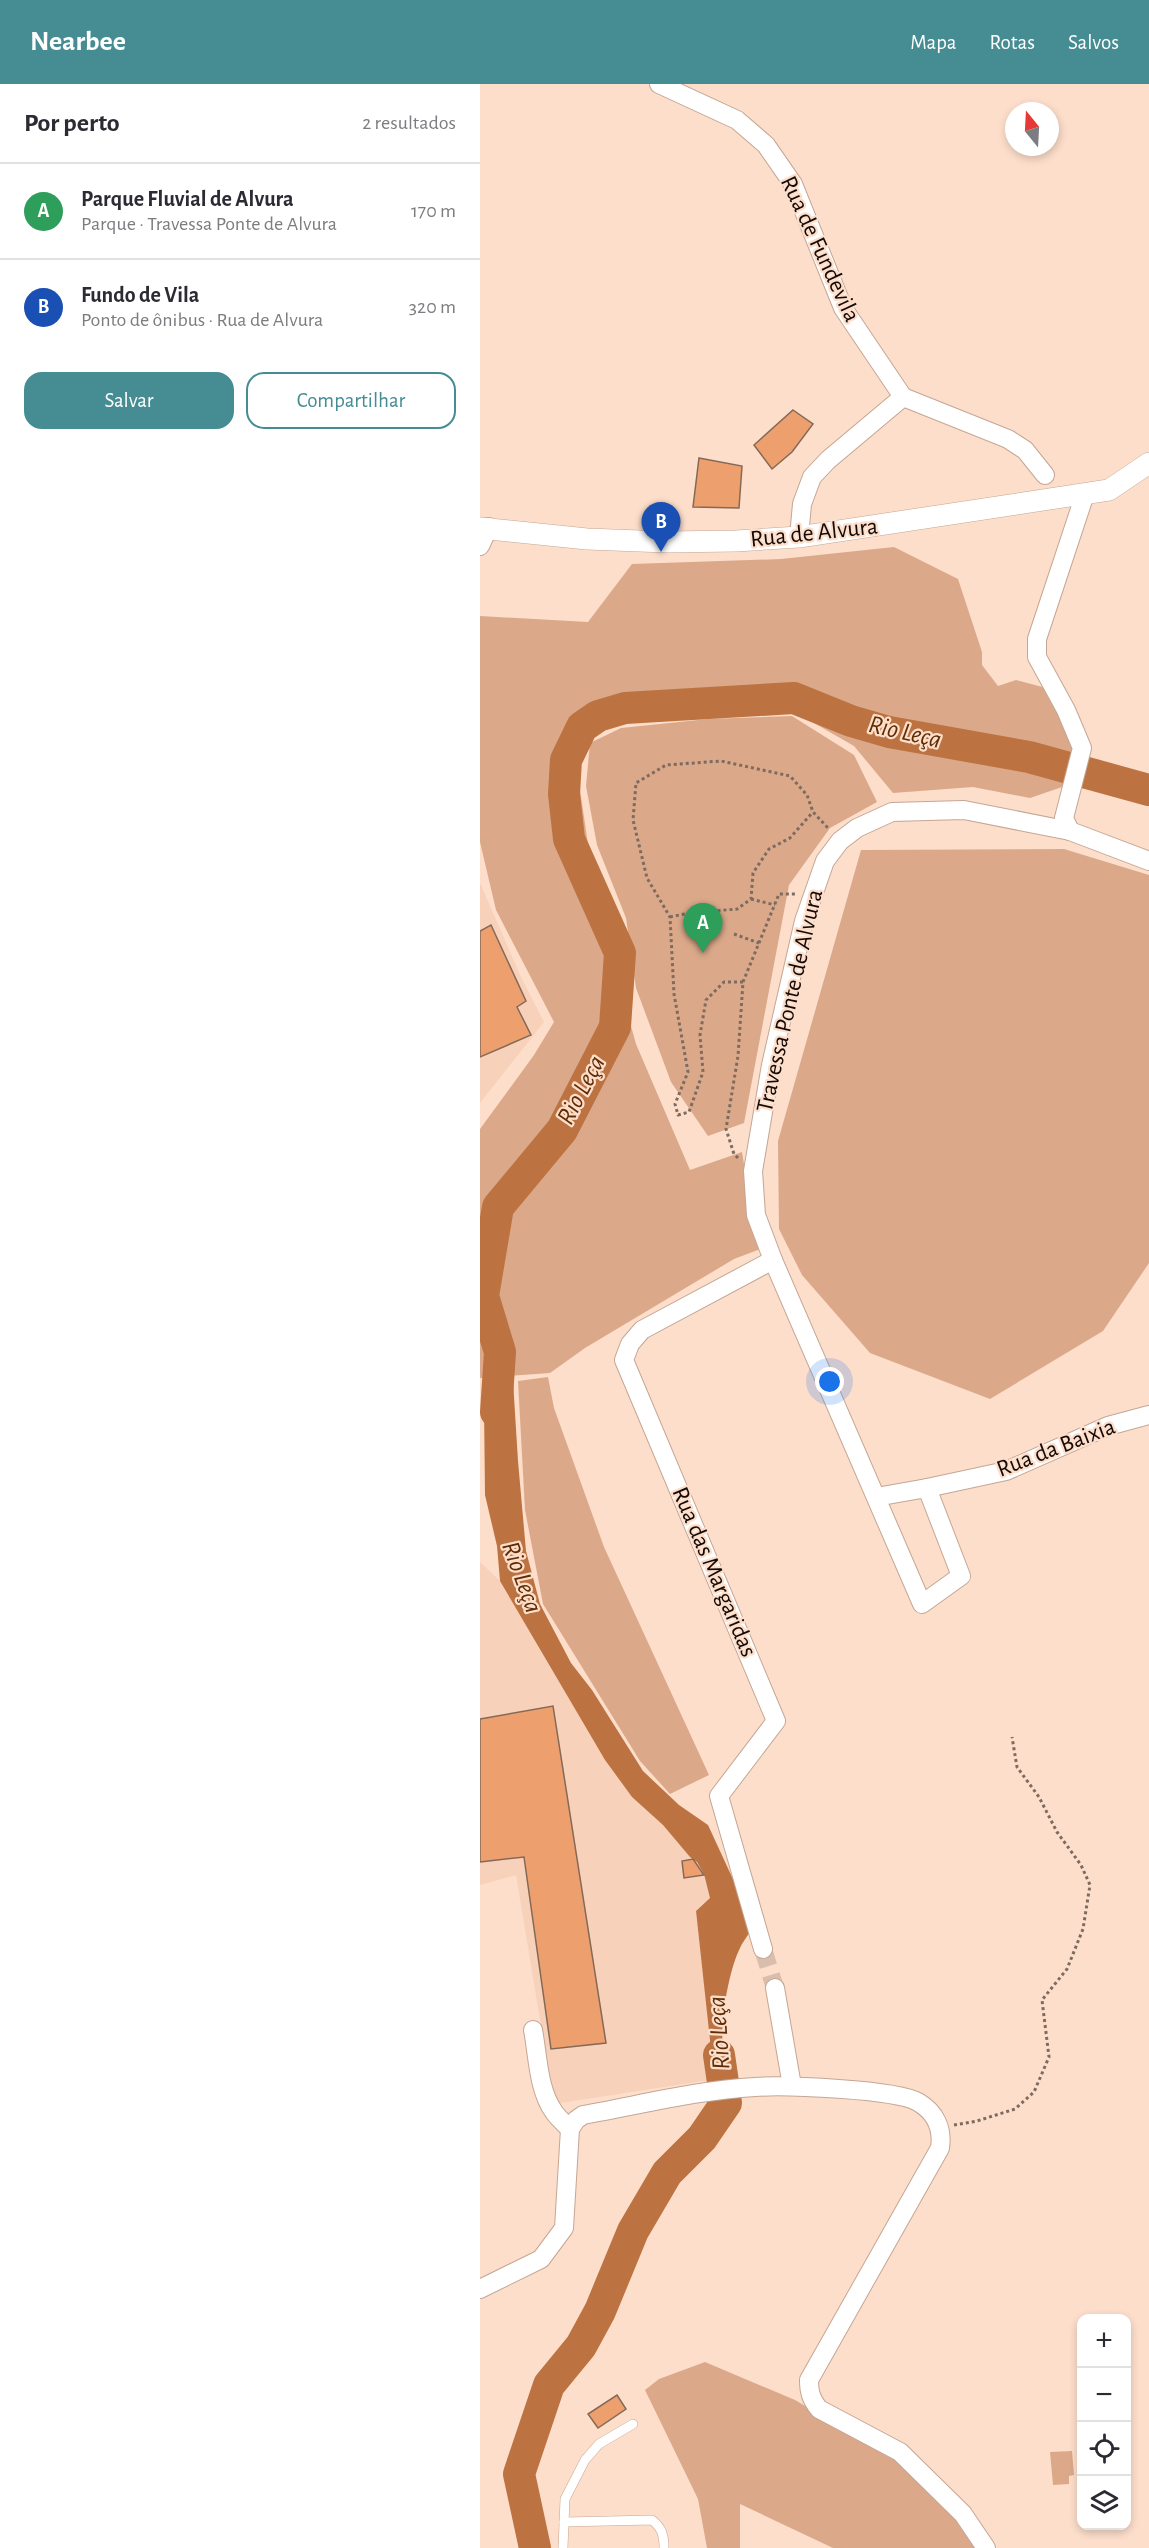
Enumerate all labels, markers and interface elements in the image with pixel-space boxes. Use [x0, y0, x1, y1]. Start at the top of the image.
text: Nearbee [30, 28, 126, 56]
text: Mapa [910, 32, 957, 53]
text: Rotas [990, 32, 1035, 53]
text: Salvos [1068, 32, 1119, 53]
north arrow [1005, 102, 1059, 156]
text: Por perto [24, 110, 120, 136]
text: 2 resultados [362, 113, 456, 133]
street label: Rua de Fundevila [776, 172, 864, 326]
text: Parque Fluvial de Alvura [81, 188, 294, 210]
text: A [38, 201, 50, 221]
text: 170 m [411, 201, 456, 221]
text: Parque · Travessa Ponte de Alvura [81, 214, 337, 234]
text: Fundo de Vila [81, 284, 199, 306]
text: B [38, 297, 49, 317]
text: 320 m [409, 297, 456, 317]
text: Ponto de ônibus · Rua de Alvura [81, 310, 323, 330]
button: Salvar [24, 372, 234, 429]
button: Compartilhar [246, 372, 456, 429]
pin: B [642, 502, 681, 552]
street label: Rua de Alvura [749, 514, 879, 552]
water label: Rio Leça [866, 711, 944, 753]
street label: Travessa Ponte de Alvura [753, 887, 827, 1115]
pin: A [684, 904, 722, 953]
water label: Rio Leça [552, 1051, 610, 1129]
your location [815, 1367, 844, 1396]
street label: Rua da Baixia [993, 1414, 1119, 1482]
street label: Rua das Margaridas [667, 1484, 761, 1660]
water label: Rio Leça [497, 1538, 547, 1616]
water label: Rio Leça [703, 1995, 735, 2071]
map controls [1077, 2314, 1131, 2530]
button: + [1077, 2314, 1131, 2368]
button: − [1077, 2368, 1131, 2422]
button: locate [1077, 2422, 1131, 2476]
button: layers [1077, 2476, 1131, 2530]

